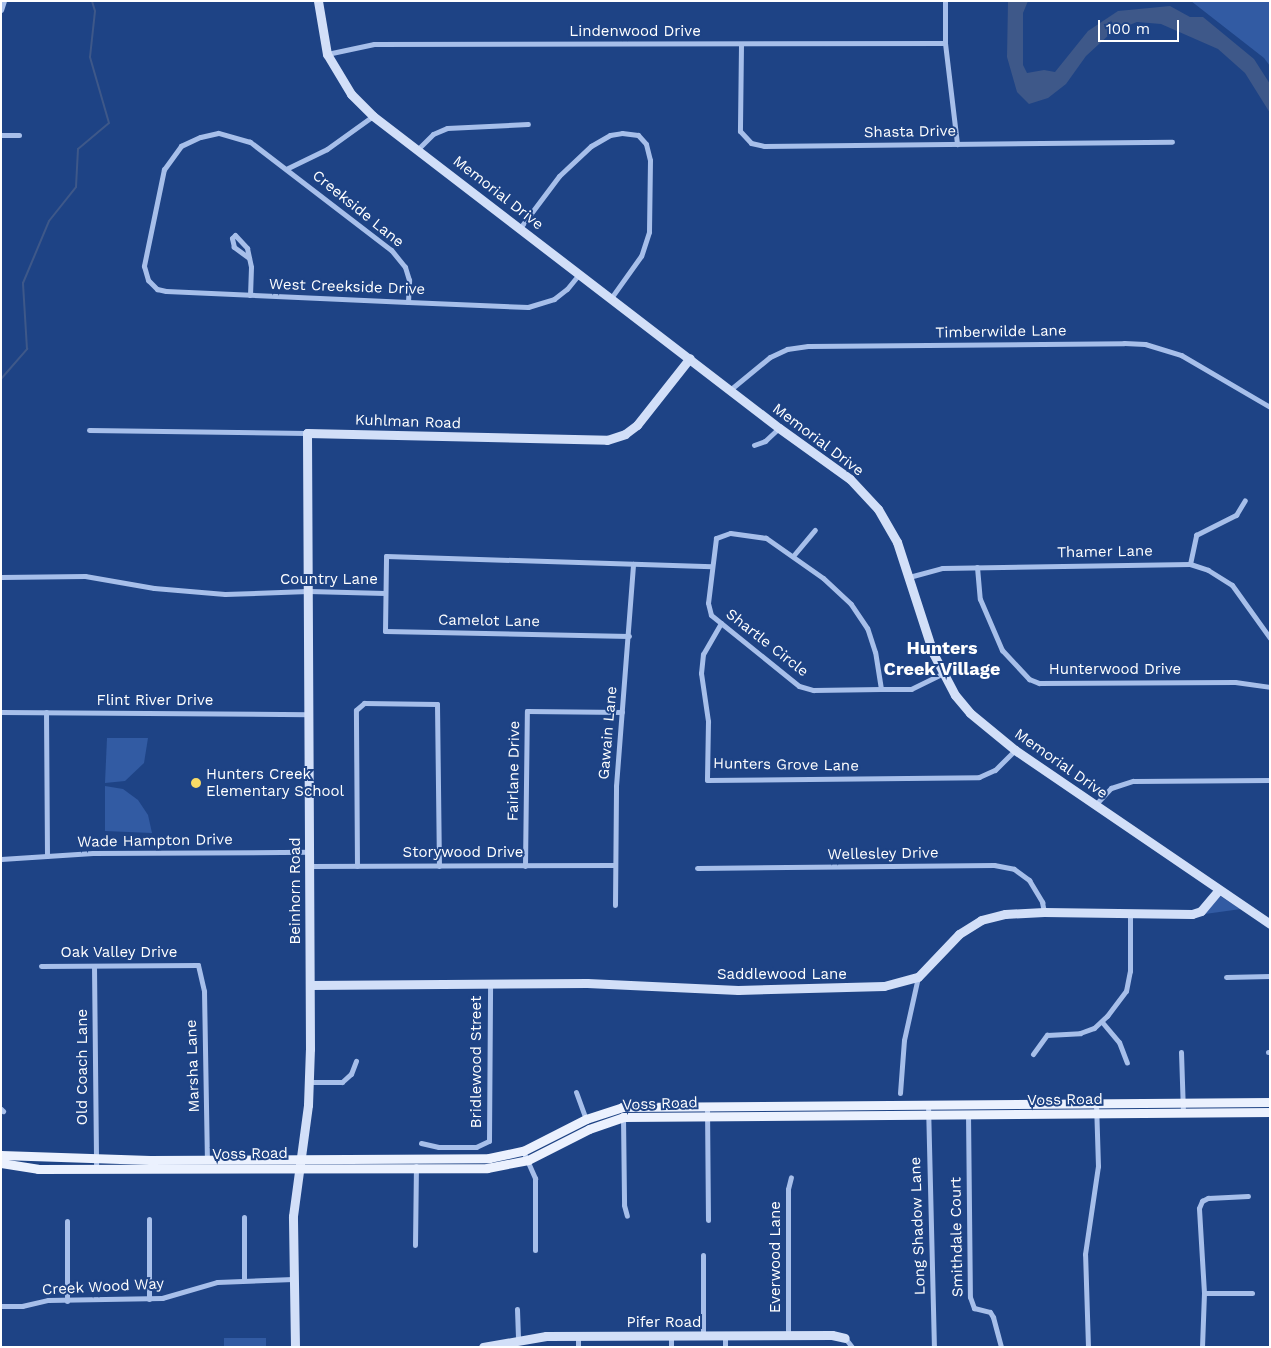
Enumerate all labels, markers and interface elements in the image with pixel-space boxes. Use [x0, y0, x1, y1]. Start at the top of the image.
scale bar [1101, 10, 1182, 42]
text: 100 m [1106, 20, 1150, 38]
street label: Lindenwood Drive [569, 23, 701, 41]
street label: Shasta Drive [864, 122, 956, 142]
street label: Memorial Drive [449, 152, 547, 234]
street label: Creekside Lane [309, 167, 407, 251]
street label: West Creekside Drive [269, 275, 425, 299]
street label: Timberwilde Lane [935, 322, 1067, 342]
street label: Memorial Drive [769, 400, 867, 480]
street label: Kuhlman Road [355, 411, 461, 433]
street label: Thamer Lane [1057, 542, 1153, 562]
street label: Country Lane [280, 571, 378, 589]
street label: Shartle Circle [722, 605, 812, 681]
street label: Camelot Lane [438, 611, 540, 631]
district label: Hunters Creek Village [883, 638, 1001, 681]
street label: Hunterwood Drive [1049, 661, 1181, 679]
street label: Gawain Lane [595, 685, 621, 781]
street label: Flint River Drive [96, 692, 214, 710]
street label: Fairlane Drive [504, 721, 524, 821]
street label: Memorial Drive [1011, 725, 1111, 803]
street label: Hunters Grove Lane [713, 755, 859, 775]
place label: Hunters Creek Elementary School [206, 765, 345, 800]
marker: Hunters Creek Elementary School [190, 777, 202, 789]
street label: Wade Hampton Drive [77, 831, 233, 851]
street label: Beinhorn Road [287, 837, 305, 945]
street label: Storywood Drive [403, 844, 523, 862]
street label: Wellesley Drive [827, 844, 939, 864]
street label: Oak Valley Drive [60, 944, 178, 962]
street label: Saddlewood Lane [717, 966, 847, 984]
street label: Bridlewood Street [468, 996, 486, 1128]
street label: Old Coach Lane [74, 1009, 92, 1125]
street label: Marsha Lane [182, 1019, 204, 1113]
street label: Voss Road [1027, 1090, 1103, 1110]
street label: Voss Road [622, 1094, 698, 1114]
street label: Voss Road [212, 1144, 288, 1164]
street label: Long Shadow Lane [907, 1156, 929, 1296]
street label: Smithdale Court [947, 1177, 967, 1297]
street label: Everwood Lane [767, 1201, 785, 1313]
street label: Creek Wood Way [41, 1275, 165, 1299]
street label: Pifer Road [626, 1314, 702, 1332]

